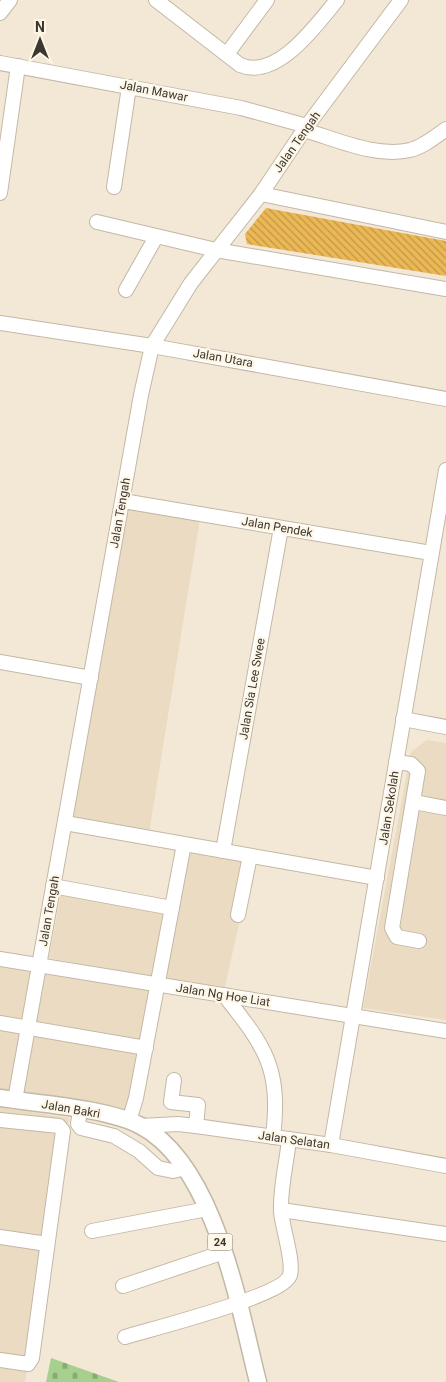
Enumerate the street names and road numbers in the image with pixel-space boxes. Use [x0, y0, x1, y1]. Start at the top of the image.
street label: Jalan Mawar [119, 78, 189, 104]
street label: Jalan Tengah [271, 109, 323, 175]
street label: Jalan Utara [192, 346, 254, 370]
street label: Jalan Tengah [107, 477, 133, 549]
street label: Jalan Pendek [240, 514, 315, 540]
street label: Jalan Sia Lee Swee [236, 637, 268, 741]
street label: Jalan Sekolah [376, 770, 402, 846]
street label: Jalan Tengah [36, 875, 62, 947]
street label: Jalan Ng Hoe Liat [175, 981, 271, 1009]
street label: Jalan Bakri [41, 1097, 101, 1121]
street label: Jalan Selatan [257, 1128, 331, 1152]
road number: 24 [208, 1234, 232, 1250]

